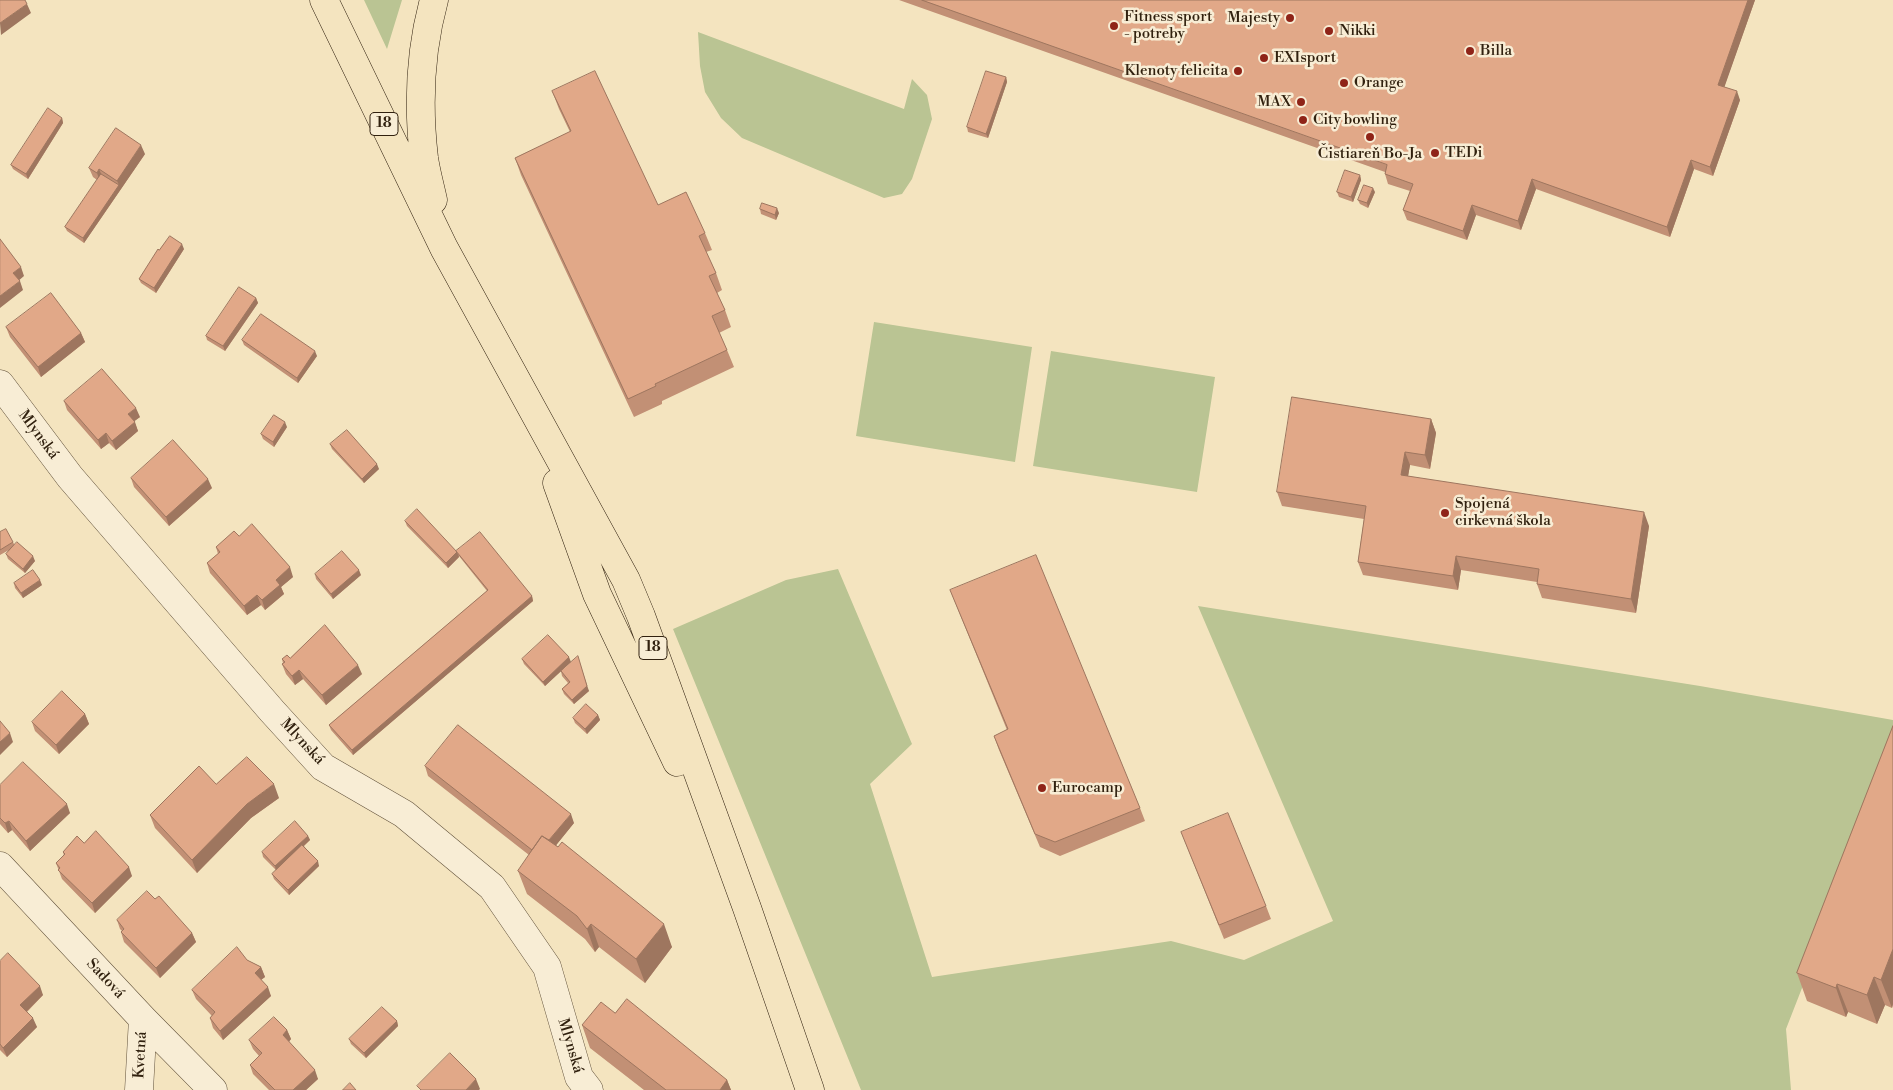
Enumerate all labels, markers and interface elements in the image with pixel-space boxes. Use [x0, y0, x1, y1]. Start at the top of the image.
place label: Fitness sport - potreby [1124, 8, 1212, 43]
place label: Majesty [1227, 9, 1280, 27]
marker: Majesty [1284, 12, 1296, 24]
marker: Fitness sport - potreby [1108, 20, 1120, 32]
place label: Nikki [1339, 22, 1376, 40]
marker: Nikki [1323, 25, 1335, 37]
place label: Billa [1480, 42, 1512, 60]
marker: Billa [1464, 45, 1476, 57]
place label: EXIsport [1274, 49, 1336, 67]
marker: EXIsport [1258, 52, 1270, 64]
place label: Klenoty felicita [1125, 62, 1228, 80]
marker: Klenoty felicita [1232, 65, 1244, 77]
place label: Orange [1354, 74, 1404, 92]
marker: Orange [1338, 77, 1350, 89]
place label: MAX [1257, 93, 1291, 111]
marker: MAX [1295, 96, 1307, 108]
place label: City bowling [1313, 111, 1397, 129]
road number: 18 [370, 112, 398, 136]
marker: City bowling [1297, 114, 1309, 126]
marker: Čistiareň Bo-Ja [1364, 131, 1376, 143]
place label: TEDi [1445, 144, 1483, 162]
place label: Čistiareň Bo-Ja [1318, 145, 1422, 163]
marker: TEDi [1429, 147, 1441, 159]
street label: Mlynská [14, 407, 62, 463]
place label: Spojená cirkevná škola [1455, 495, 1551, 530]
marker: Spojená cirkevná škola [1439, 507, 1451, 519]
road number: 18 [639, 636, 667, 660]
street label: Mlynská [276, 715, 328, 769]
place label: Eurocamp [1052, 779, 1123, 797]
marker: Eurocamp [1036, 782, 1048, 794]
street label: Sadová [82, 955, 128, 1003]
street label: Mlynská [553, 1016, 587, 1076]
street label: Kvetná [131, 1031, 151, 1079]

